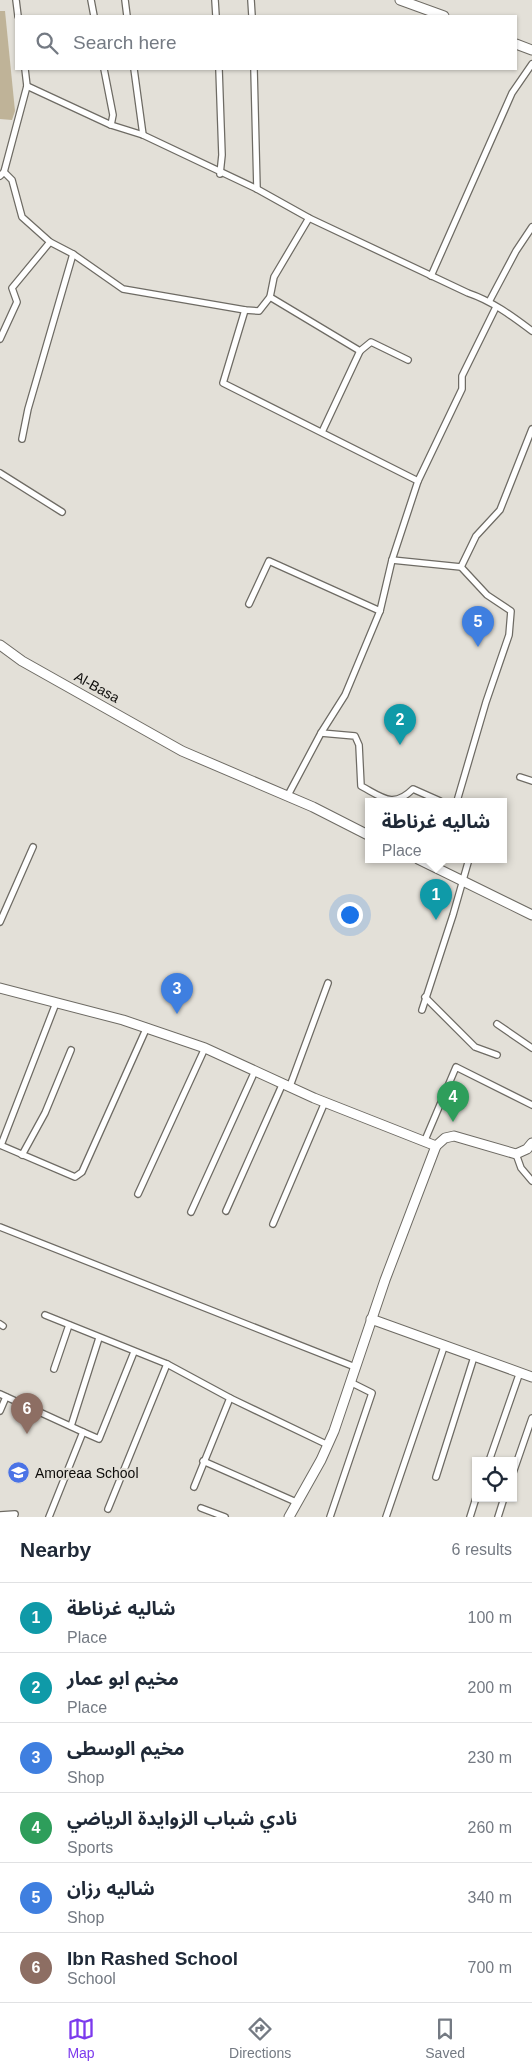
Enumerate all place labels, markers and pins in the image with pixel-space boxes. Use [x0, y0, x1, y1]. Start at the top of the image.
pin: 5 [462, 606, 494, 647]
pin: 2 [384, 704, 416, 745]
pin: 1 [420, 879, 452, 920]
pin: 3 [161, 973, 193, 1014]
pin: 4 [437, 1081, 469, 1122]
pin: 6 [11, 1393, 43, 1434]
school or university icon: Amoreaa School [7, 1461, 31, 1485]
place label: Amoreaa School [35, 1465, 139, 1481]

